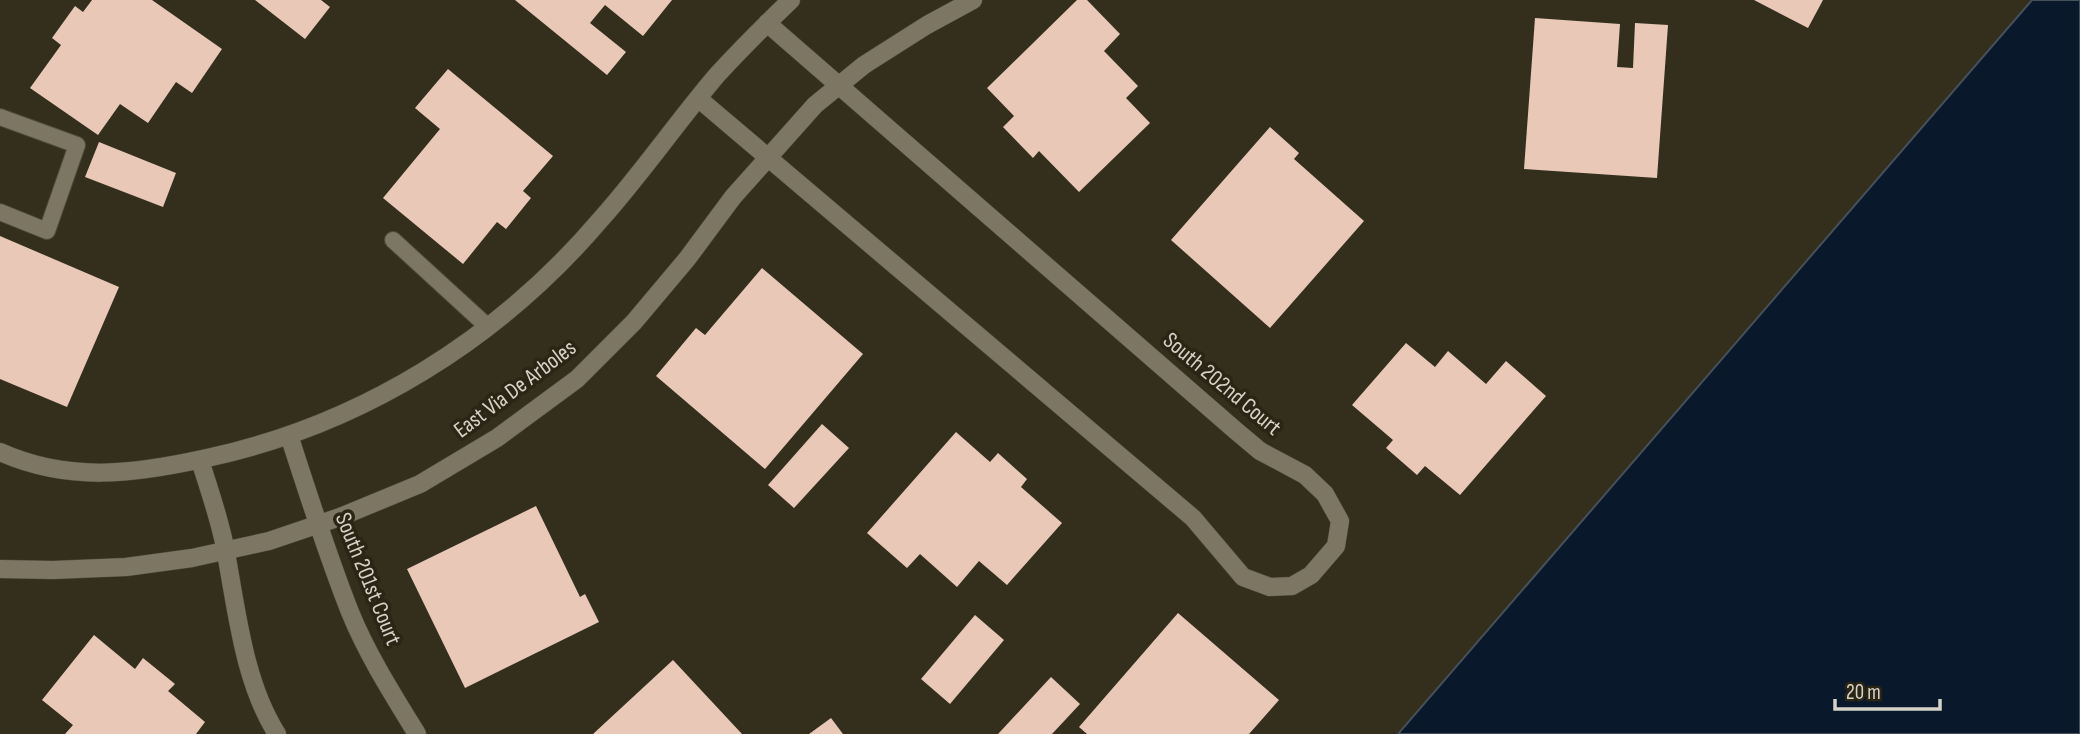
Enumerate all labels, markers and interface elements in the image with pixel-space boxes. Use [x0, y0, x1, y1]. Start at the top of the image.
street label: South 202nd Court [1157, 326, 1287, 442]
street label: East Via De Arboles [448, 334, 582, 444]
street label: South 201st Court [329, 509, 407, 649]
scale bar [1835, 668, 1940, 712]
text: 20 m [1846, 680, 1881, 705]

